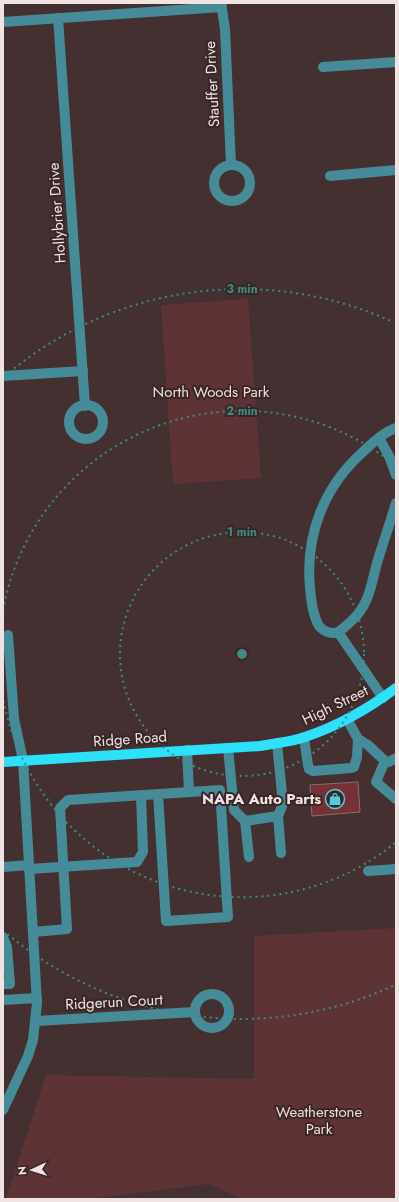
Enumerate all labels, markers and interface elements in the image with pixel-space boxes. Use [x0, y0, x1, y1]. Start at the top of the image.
street label: Stauffer Drive [199, 40, 225, 128]
street label: Hollybrier Drive [42, 162, 71, 264]
text: 3 min [226, 280, 258, 298]
park label: North Woods Park [153, 381, 270, 403]
text: 2 min [226, 402, 258, 420]
text: 1 min [227, 523, 257, 541]
centre of rings [235, 647, 249, 661]
street label: High Street [298, 679, 372, 731]
street label: Ridge Road [92, 725, 168, 753]
place label: NAPA Auto Parts [202, 788, 321, 810]
shop icon: NAPA Auto Parts [324, 788, 346, 810]
street label: Ridgerun Court [65, 988, 164, 1016]
park label: Weatherstone Park [276, 1101, 362, 1140]
north arrow [12, 1150, 52, 1190]
text: N [14, 1166, 30, 1176]

